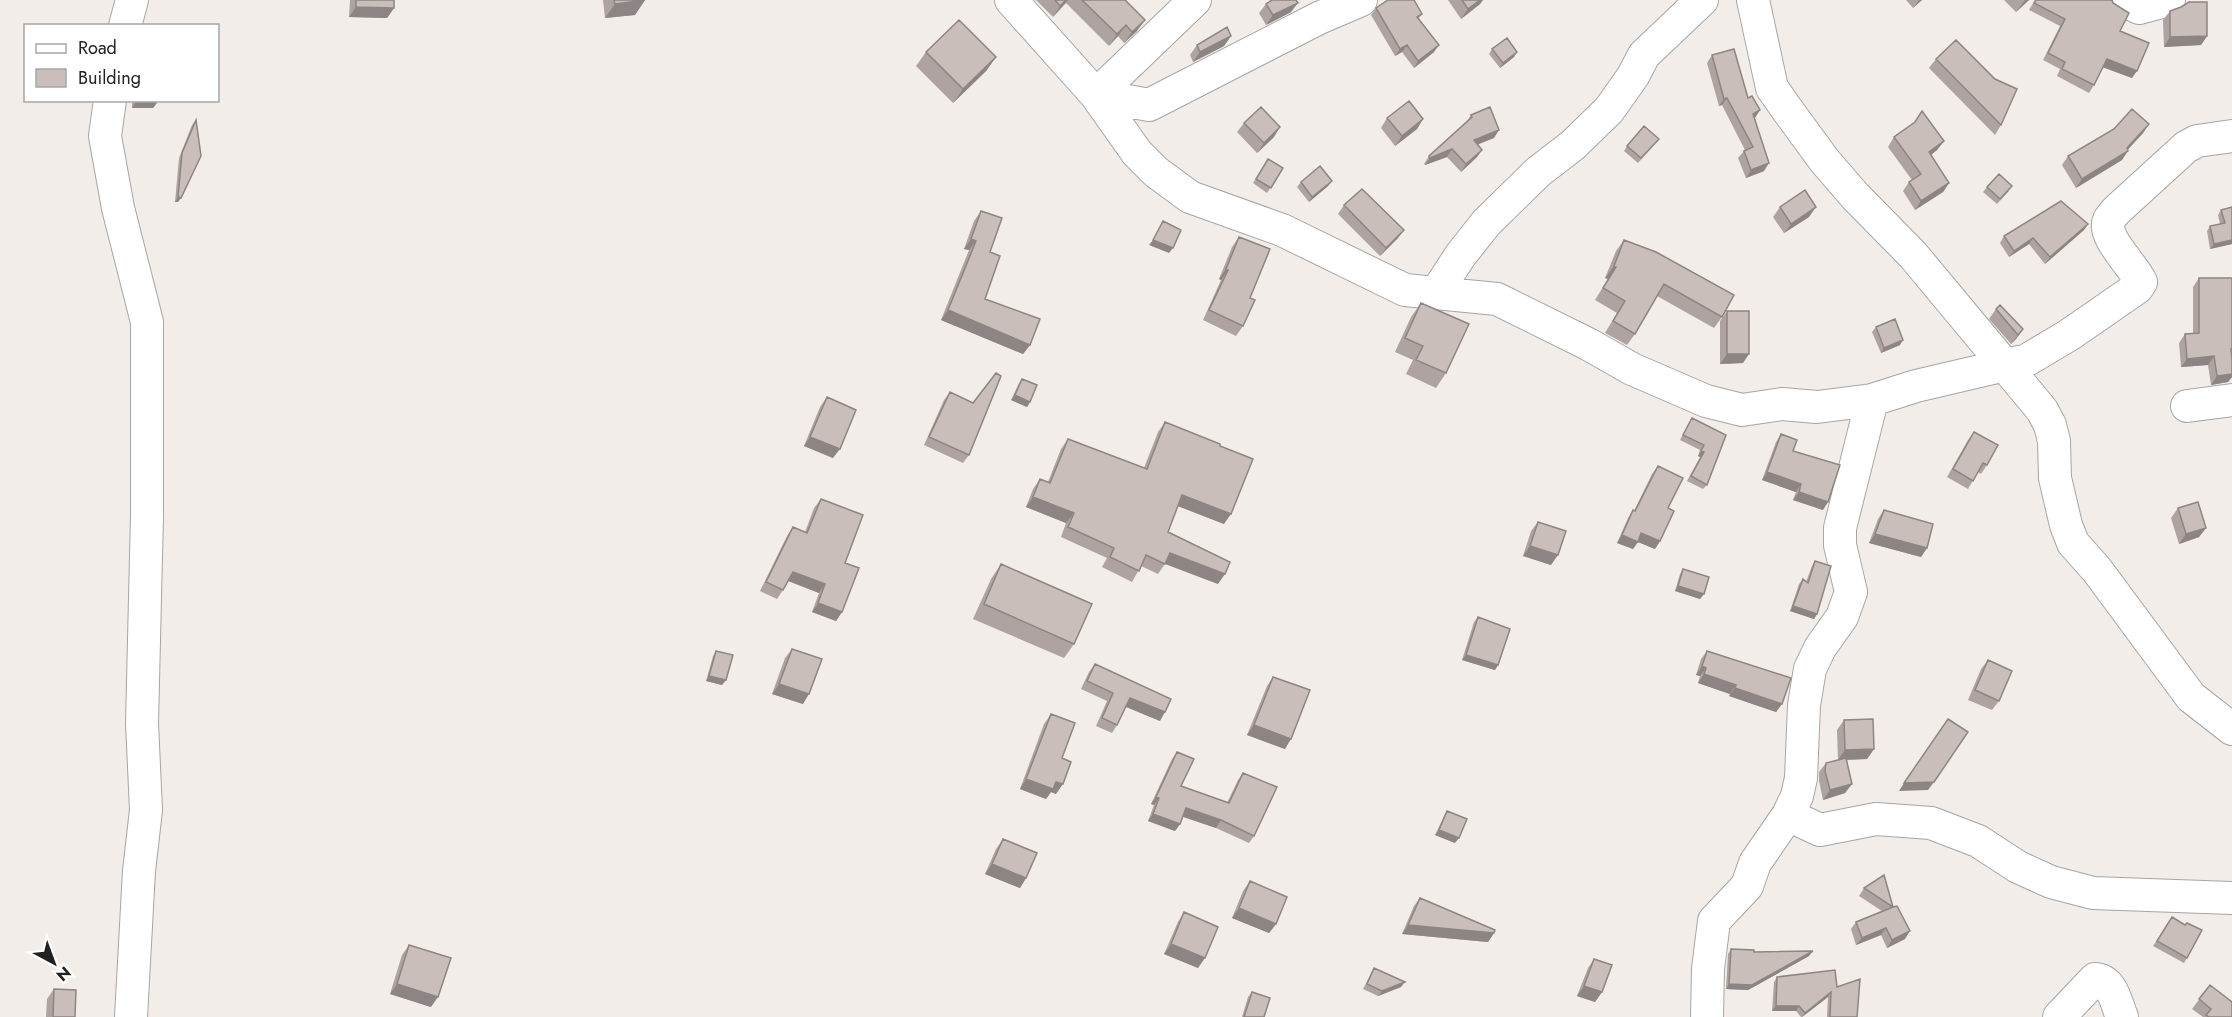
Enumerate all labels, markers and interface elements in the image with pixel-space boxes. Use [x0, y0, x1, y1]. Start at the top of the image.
legend [24, 24, 219, 102]
text: Road [78, 35, 117, 61]
text: Building [78, 65, 141, 91]
north arrow [24, 933, 84, 993]
text: N [51, 961, 76, 987]

